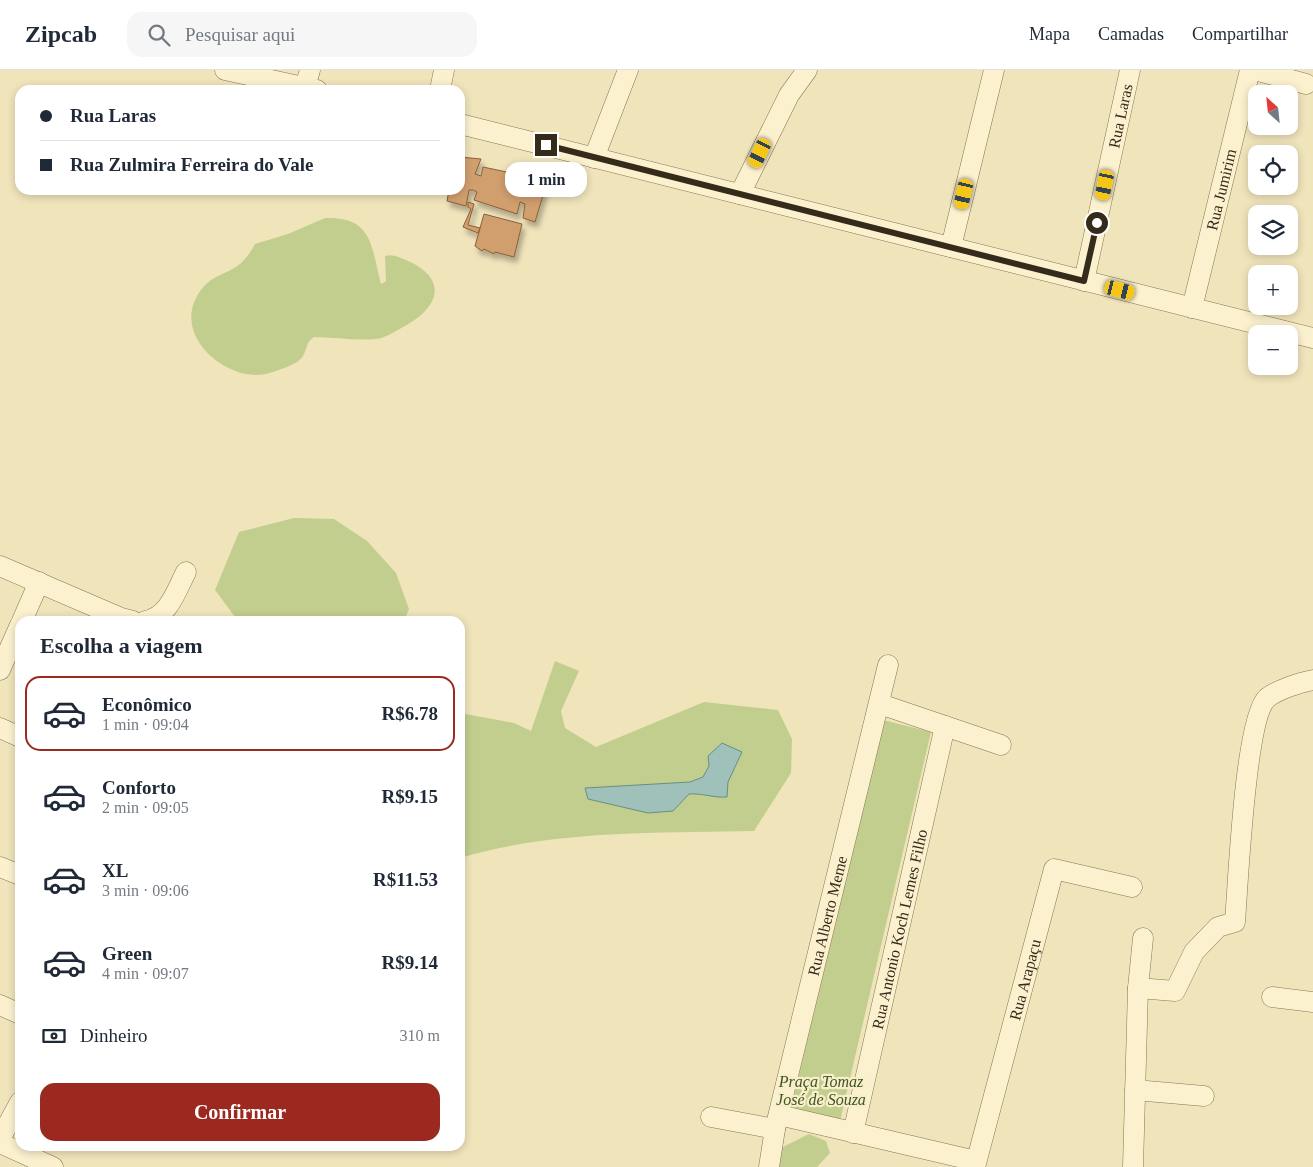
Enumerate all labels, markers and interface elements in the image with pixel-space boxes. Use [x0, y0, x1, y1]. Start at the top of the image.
search box [127, 12, 477, 57]
text: Zipcab [25, 21, 97, 47]
icon: search [145, 21, 173, 49]
text: Pesquisar aqui [185, 24, 295, 45]
text: Mapa [1029, 24, 1070, 44]
text: Camadas [1098, 24, 1164, 44]
text: Compartilhar [1192, 24, 1288, 44]
street label: Rua Laras [1105, 82, 1135, 150]
north arrow [1248, 85, 1298, 135]
map controls [1248, 85, 1298, 375]
text: Rua Laras [70, 105, 156, 126]
route end [535, 134, 557, 156]
car [746, 136, 773, 170]
button: locate [1248, 145, 1298, 195]
street label: Rua Jumirim [1203, 147, 1239, 232]
text: Rua Zulmira Ferreira do Vale [70, 154, 313, 175]
callout: 1 min [505, 162, 587, 198]
car [1094, 169, 1115, 201]
text: 1 min [527, 171, 565, 188]
car [953, 178, 974, 210]
button: layers [1248, 205, 1298, 255]
route start [1086, 212, 1108, 234]
button: + [1248, 265, 1298, 315]
car [1103, 279, 1136, 301]
button: − [1248, 325, 1298, 375]
text: Escolha a viagem [40, 633, 203, 658]
icon: car [42, 691, 87, 736]
text: Econômico [102, 694, 192, 715]
text: R$6.78 [382, 703, 438, 724]
text: 1 min · 09:04 [102, 716, 189, 733]
icon: car [42, 774, 87, 819]
text: Conforto [102, 777, 176, 798]
text: R$9.15 [382, 786, 438, 807]
text: 2 min · 09:05 [102, 799, 189, 816]
street label: Rua Antonio Koch Lemes Filho [868, 828, 930, 1031]
street label: Rua Alberto Meme [804, 854, 850, 977]
icon: car [42, 857, 87, 902]
text: XL [102, 860, 128, 881]
text: R$11.53 [373, 869, 438, 890]
text: 3 min · 09:06 [102, 882, 189, 899]
street label: Rua Arapaçu [1006, 937, 1044, 1022]
icon: car [42, 940, 87, 985]
text: Green [102, 943, 152, 964]
text: R$9.14 [382, 952, 438, 973]
text: 4 min · 09:07 [102, 965, 189, 982]
icon: cash [40, 1022, 68, 1050]
text: Dinheiro [80, 1025, 148, 1046]
text: 310 m [400, 1027, 440, 1044]
park label: Praça Tomaz José de Souza [776, 1073, 866, 1108]
button: Confirmar [40, 1083, 440, 1141]

